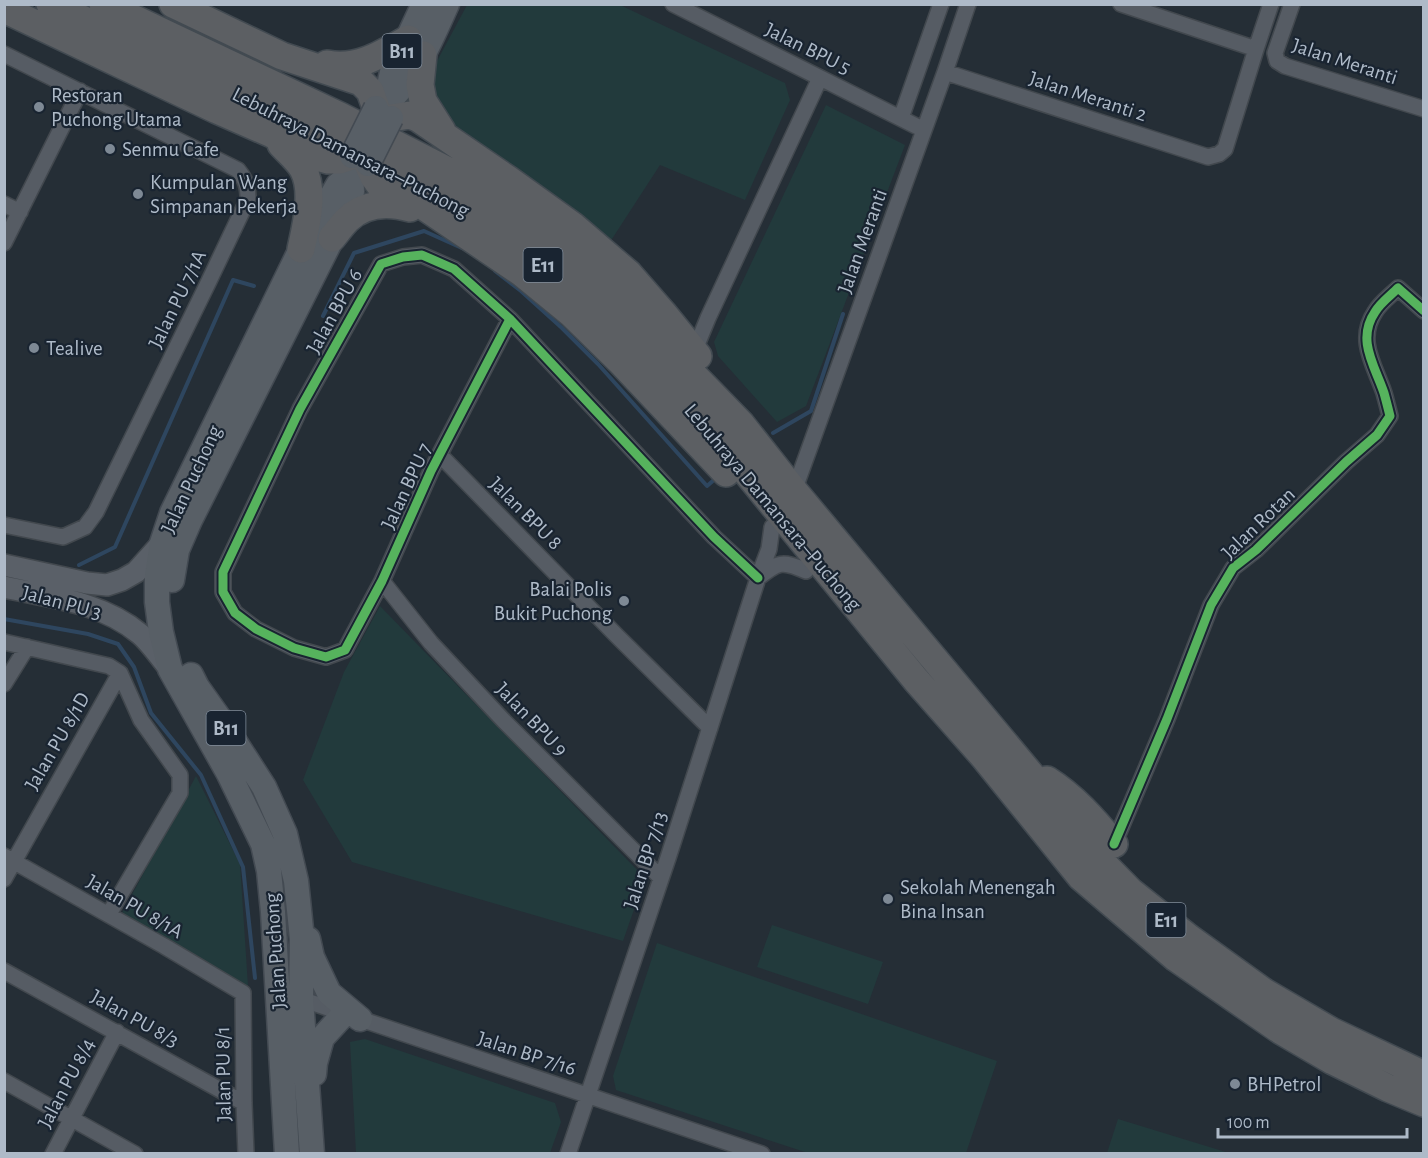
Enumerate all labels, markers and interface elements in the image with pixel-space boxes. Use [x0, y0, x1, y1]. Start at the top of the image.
street label: Jalan BPU 5 [762, 19, 854, 78]
road number: B11 [382, 34, 422, 68]
street label: Jalan Meranti [1290, 35, 1400, 88]
street label: Jalan Meranti 2 [1026, 68, 1149, 125]
street label: Lebuhraya Damansara–Puchong [229, 83, 473, 222]
place label: Restoran Puchong Utama [51, 85, 182, 130]
marker: Restoran Puchong Utama [32, 100, 46, 114]
place label: Senmu Cafe [122, 139, 219, 160]
marker: Senmu Cafe [103, 142, 117, 156]
place label: Kumpulan Wang Simpanan Pekerja [150, 172, 298, 217]
street label: Jalan Meranti [834, 186, 891, 296]
marker: Kumpulan Wang Simpanan Pekerja [131, 187, 145, 201]
street label: Jalan PU 7/1A [145, 247, 210, 352]
road number: E11 [524, 248, 562, 282]
street label: Jalan BPU 6 [303, 265, 366, 357]
place label: Tealive [46, 338, 103, 359]
marker: Tealive [27, 341, 41, 355]
street label: Lebuhraya Damansara–Puchong [680, 400, 866, 615]
street label: Jalan Puchong [157, 421, 226, 536]
street label: Jalan BPU 7 [377, 440, 436, 532]
street label: Jalan BPU 8 [485, 473, 566, 554]
street label: Jalan Rotan [1218, 483, 1299, 563]
place label: Balai Polis Bukit Puchong [494, 579, 613, 624]
street label: Jalan PU 3 [20, 582, 104, 623]
marker: Balai Polis Bukit Puchong [617, 594, 631, 608]
street label: Jalan BPU 9 [492, 678, 572, 760]
street label: Jalan PU 8/1D [21, 689, 94, 794]
road number: B11 [206, 711, 246, 745]
street label: Jalan BP 7/13 [620, 809, 671, 911]
street label: Jalan PU 8/1A [83, 870, 187, 942]
place label: Sekolah Menengah Bina Insan [900, 877, 1056, 922]
street label: Jalan Puchong [261, 891, 290, 1010]
marker: Sekolah Menengah Bina Insan [881, 892, 895, 906]
road number: E11 [1146, 903, 1186, 937]
street label: Jalan PU 8/3 [87, 986, 182, 1051]
street label: Jalan PU 8/1 [212, 1026, 235, 1122]
street label: Jalan BP 7/16 [475, 1028, 579, 1079]
street label: Jalan PU 8/4 [34, 1035, 99, 1132]
place label: BHPetrol [1247, 1074, 1321, 1095]
marker: BHPetrol [1228, 1077, 1242, 1091]
scale bar [1218, 1101, 1407, 1139]
text: 100 m [1227, 1114, 1270, 1132]

